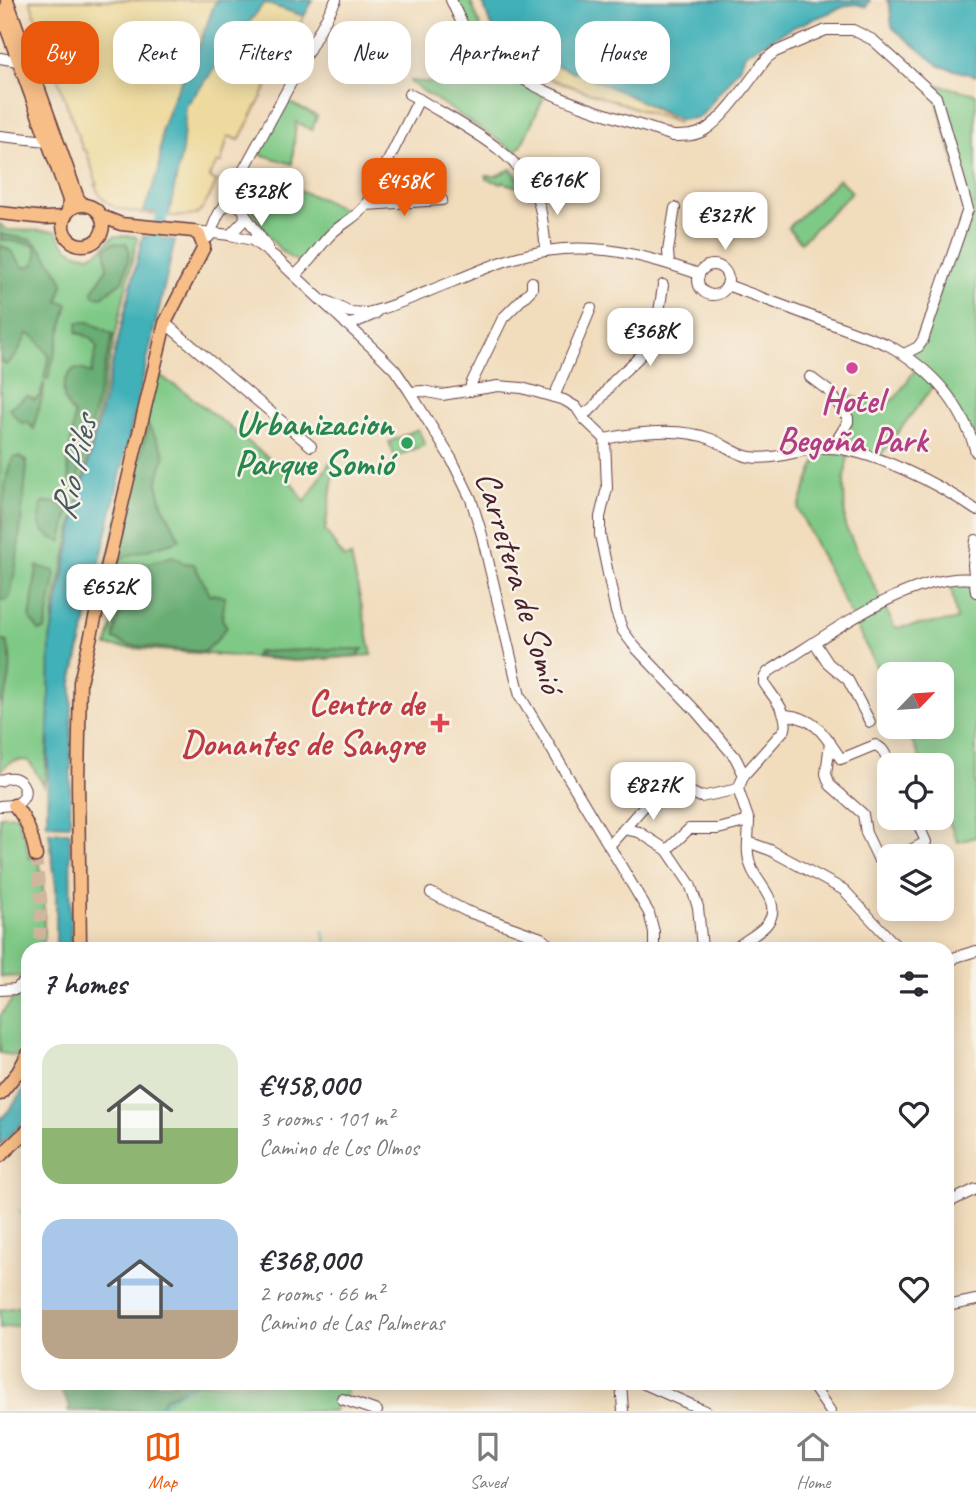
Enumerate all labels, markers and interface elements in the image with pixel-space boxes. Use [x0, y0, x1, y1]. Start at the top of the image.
chip: Buy [21, 21, 99, 84]
chip: Rent [113, 21, 200, 84]
chip: Filters [214, 21, 314, 84]
chip: New [328, 21, 411, 84]
chip: Apartment [425, 21, 561, 84]
chip: House [575, 21, 670, 84]
pin: €458K [355, 158, 453, 218]
pin: €616K [508, 158, 606, 217]
text: €616K [530, 165, 584, 194]
text: €458K [378, 166, 430, 195]
pin: €328K [212, 168, 310, 228]
text: €328K [234, 176, 288, 205]
pin: €327K [676, 192, 774, 252]
text: €327K [699, 200, 752, 229]
pin: €368K [601, 308, 699, 368]
text: €368K [623, 316, 677, 345]
marker: Hotel Begoña Park [844, 360, 860, 376]
place label: Hotel Begoña Park [777, 378, 930, 463]
place label: Urbanizacion Parque Somió [235, 401, 398, 486]
water label: Río Piles [38, 406, 109, 524]
marker: Urbanizacion Parque Somió [399, 435, 415, 451]
street label: Carretera de Somió [465, 466, 576, 703]
pin: €652K [60, 564, 158, 624]
text: €652K [82, 572, 136, 601]
north arrow [877, 662, 954, 738]
map controls [877, 662, 954, 921]
place label: Centro de Donantes de Sangre [181, 681, 426, 766]
marker: Centro de Donantes de Sangre [430, 713, 450, 733]
button: locate [877, 753, 954, 830]
pin: €827K [604, 762, 702, 822]
text: €827K [627, 770, 680, 799]
button: layers [877, 844, 954, 921]
text: 7 homes [42, 965, 127, 1003]
icon: filters [895, 965, 933, 1003]
text: €458,000 [259, 1066, 359, 1104]
icon: home [98, 1072, 182, 1156]
icon: heart [895, 1095, 933, 1133]
text: 3 rooms · 101 m² [259, 1104, 394, 1133]
text: Camino de Los Olmos [259, 1133, 419, 1162]
text: €368,000 [259, 1241, 360, 1279]
icon: home [98, 1247, 182, 1331]
icon: heart [895, 1270, 933, 1308]
text: 2 rooms · 66 m² [259, 1279, 383, 1308]
text: Camino de Las Palmeras [259, 1308, 444, 1337]
tab: Map [144, 1428, 182, 1494]
tab: Saved [469, 1428, 507, 1494]
tab: Home [794, 1428, 832, 1494]

